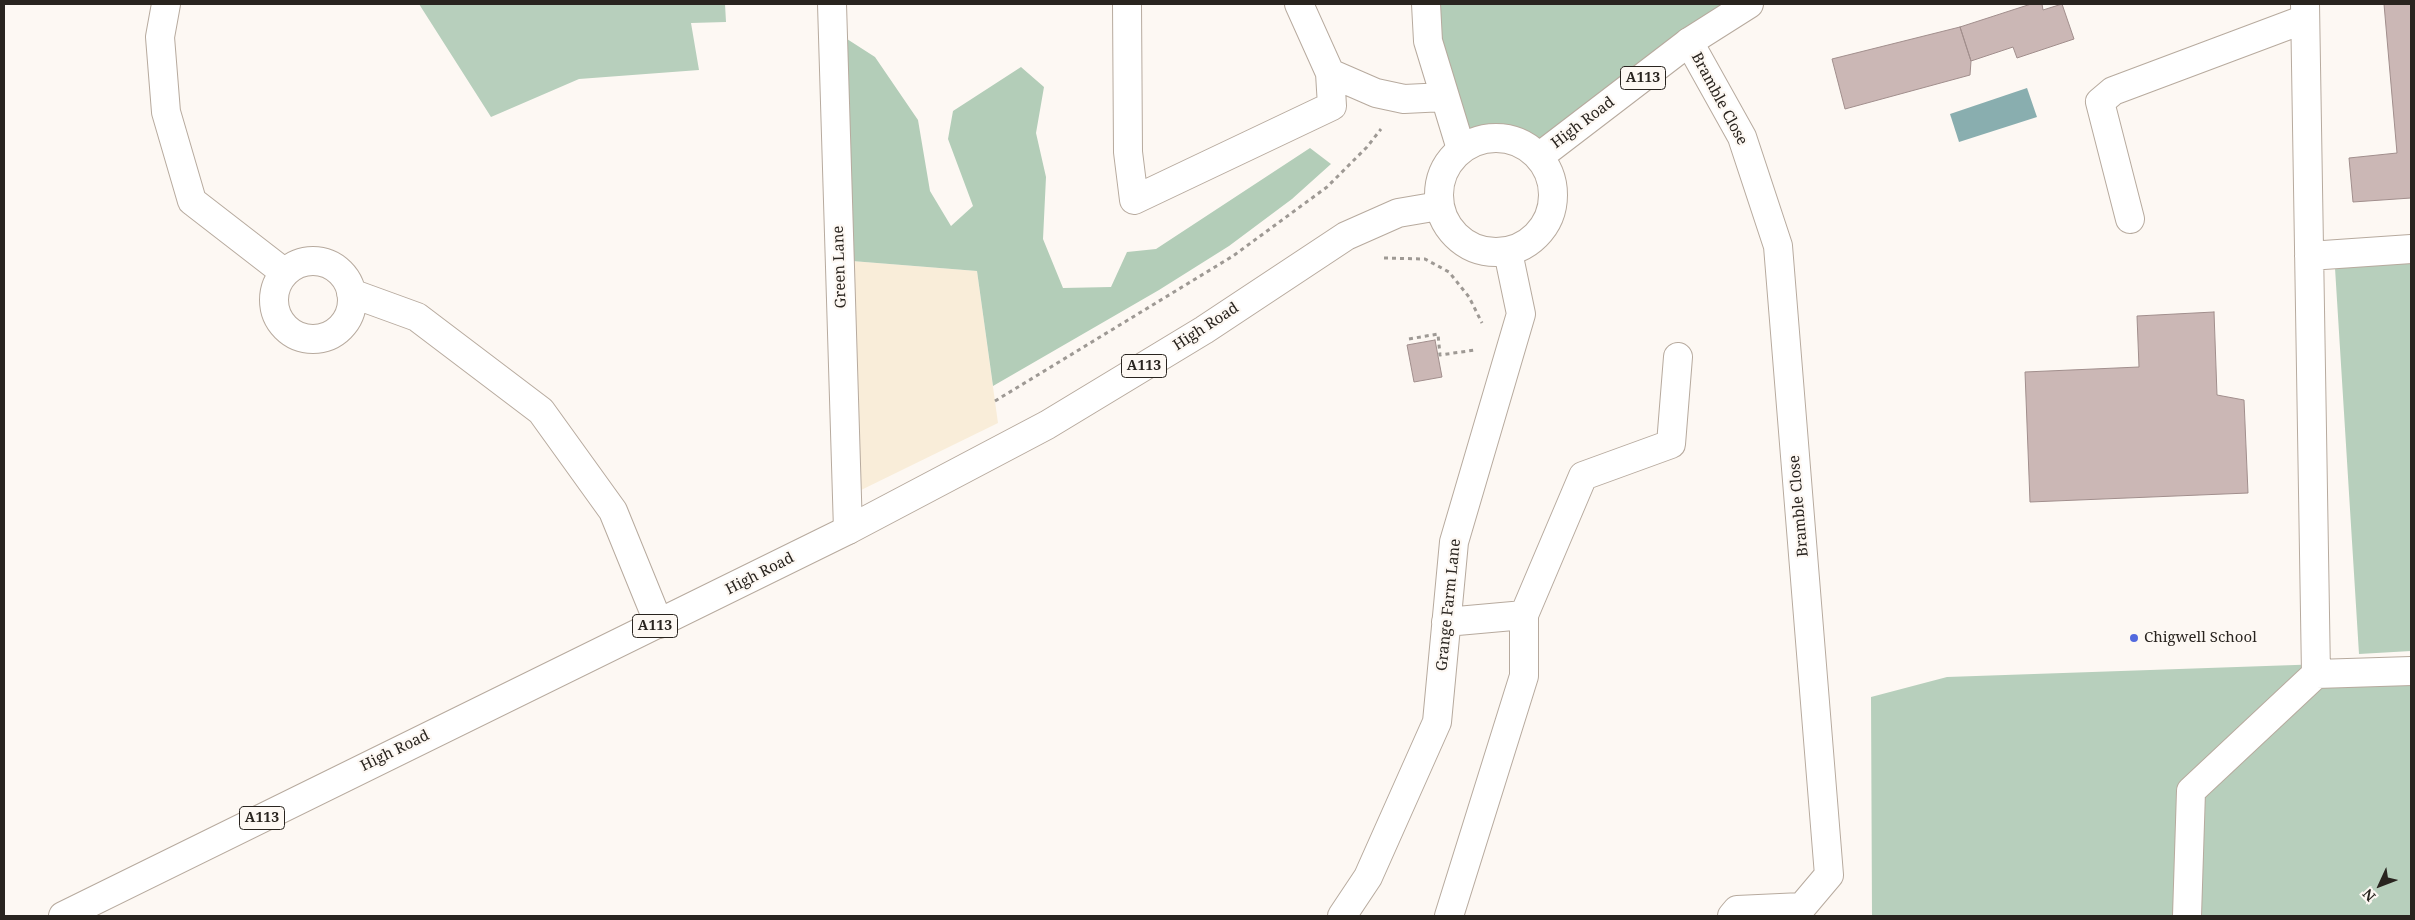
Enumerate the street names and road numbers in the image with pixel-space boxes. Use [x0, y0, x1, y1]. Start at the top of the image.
street label: Bramble Close [1687, 50, 1751, 148]
road number: A113 [1620, 66, 1666, 90]
street label: High Road [1548, 93, 1618, 153]
street label: Green Lane [830, 225, 850, 309]
street label: High Road [1170, 299, 1242, 355]
road number: A113 [1122, 354, 1166, 378]
street label: Bramble Close [1786, 454, 1812, 558]
street label: Grange Farm Lane [1433, 538, 1465, 672]
street label: High Road [723, 549, 797, 599]
road number: A113 [632, 614, 678, 638]
street label: High Road [358, 727, 432, 775]
road number: A113 [240, 806, 284, 830]

